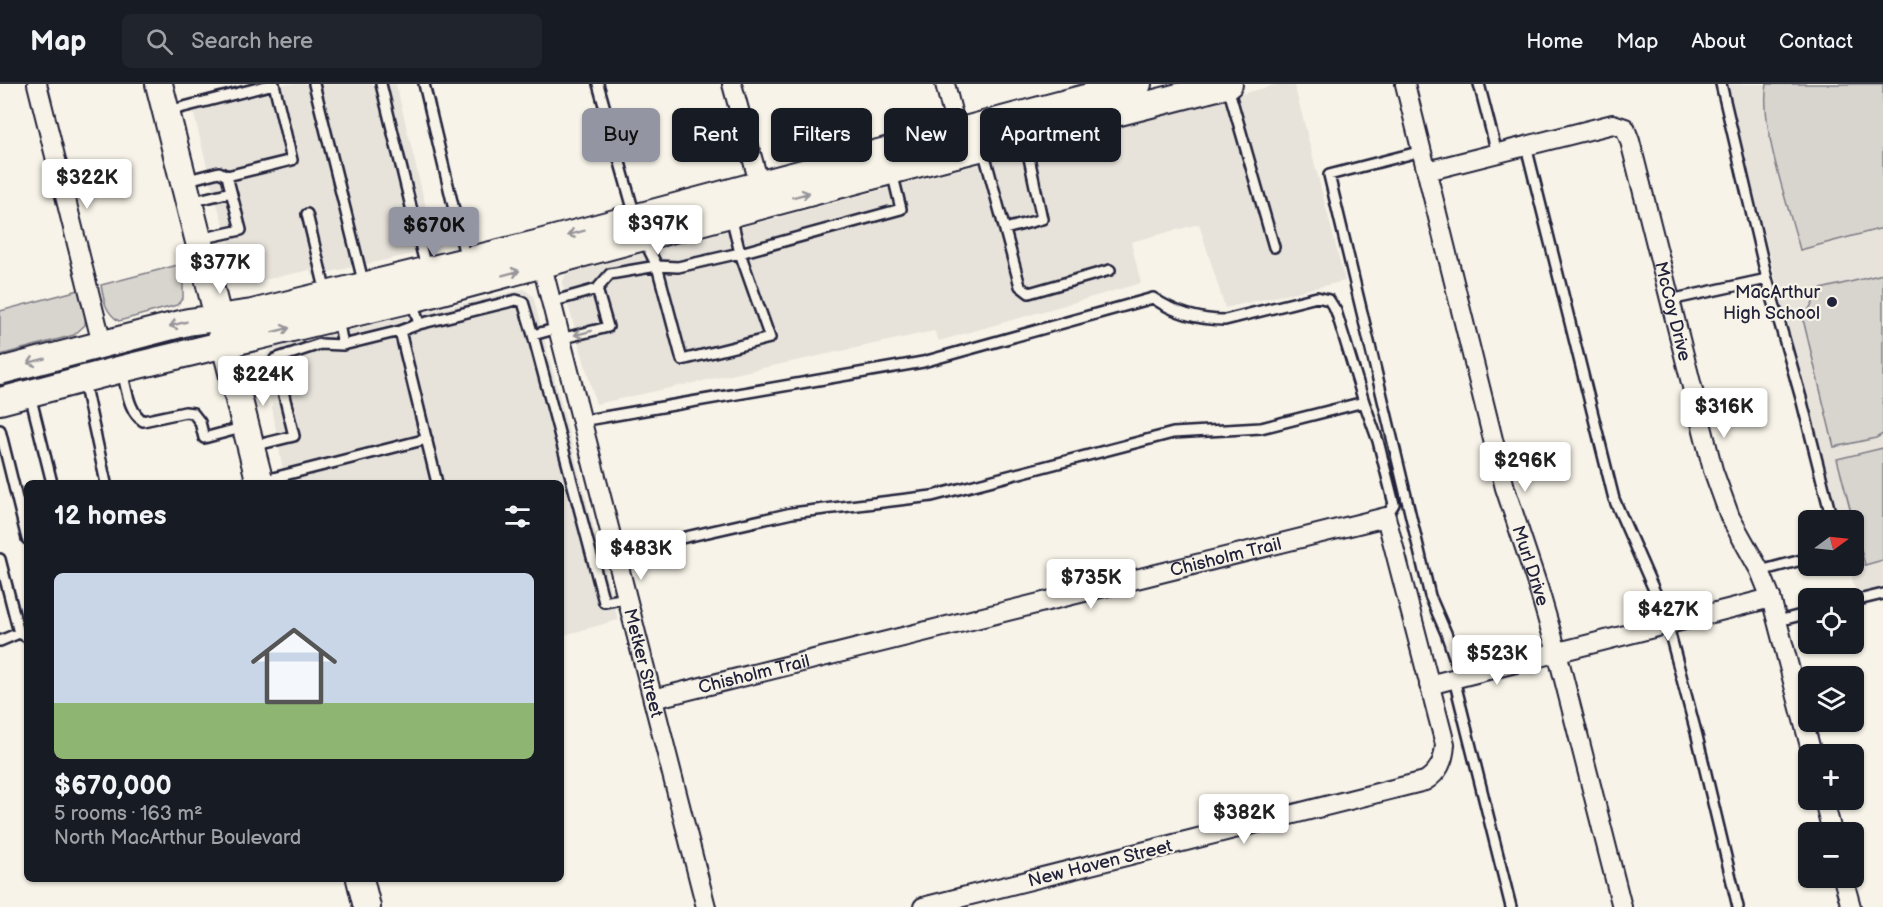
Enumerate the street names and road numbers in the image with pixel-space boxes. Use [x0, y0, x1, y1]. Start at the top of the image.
street label: McCoy Drive [1650, 259, 1695, 364]
street label: Murl Drive [1507, 523, 1553, 609]
street label: Chisholm Trail [1168, 533, 1284, 581]
street label: Metker Street [619, 606, 667, 720]
street label: Chisholm Trail [696, 651, 812, 698]
street label: New Haven Street [1026, 835, 1175, 892]

